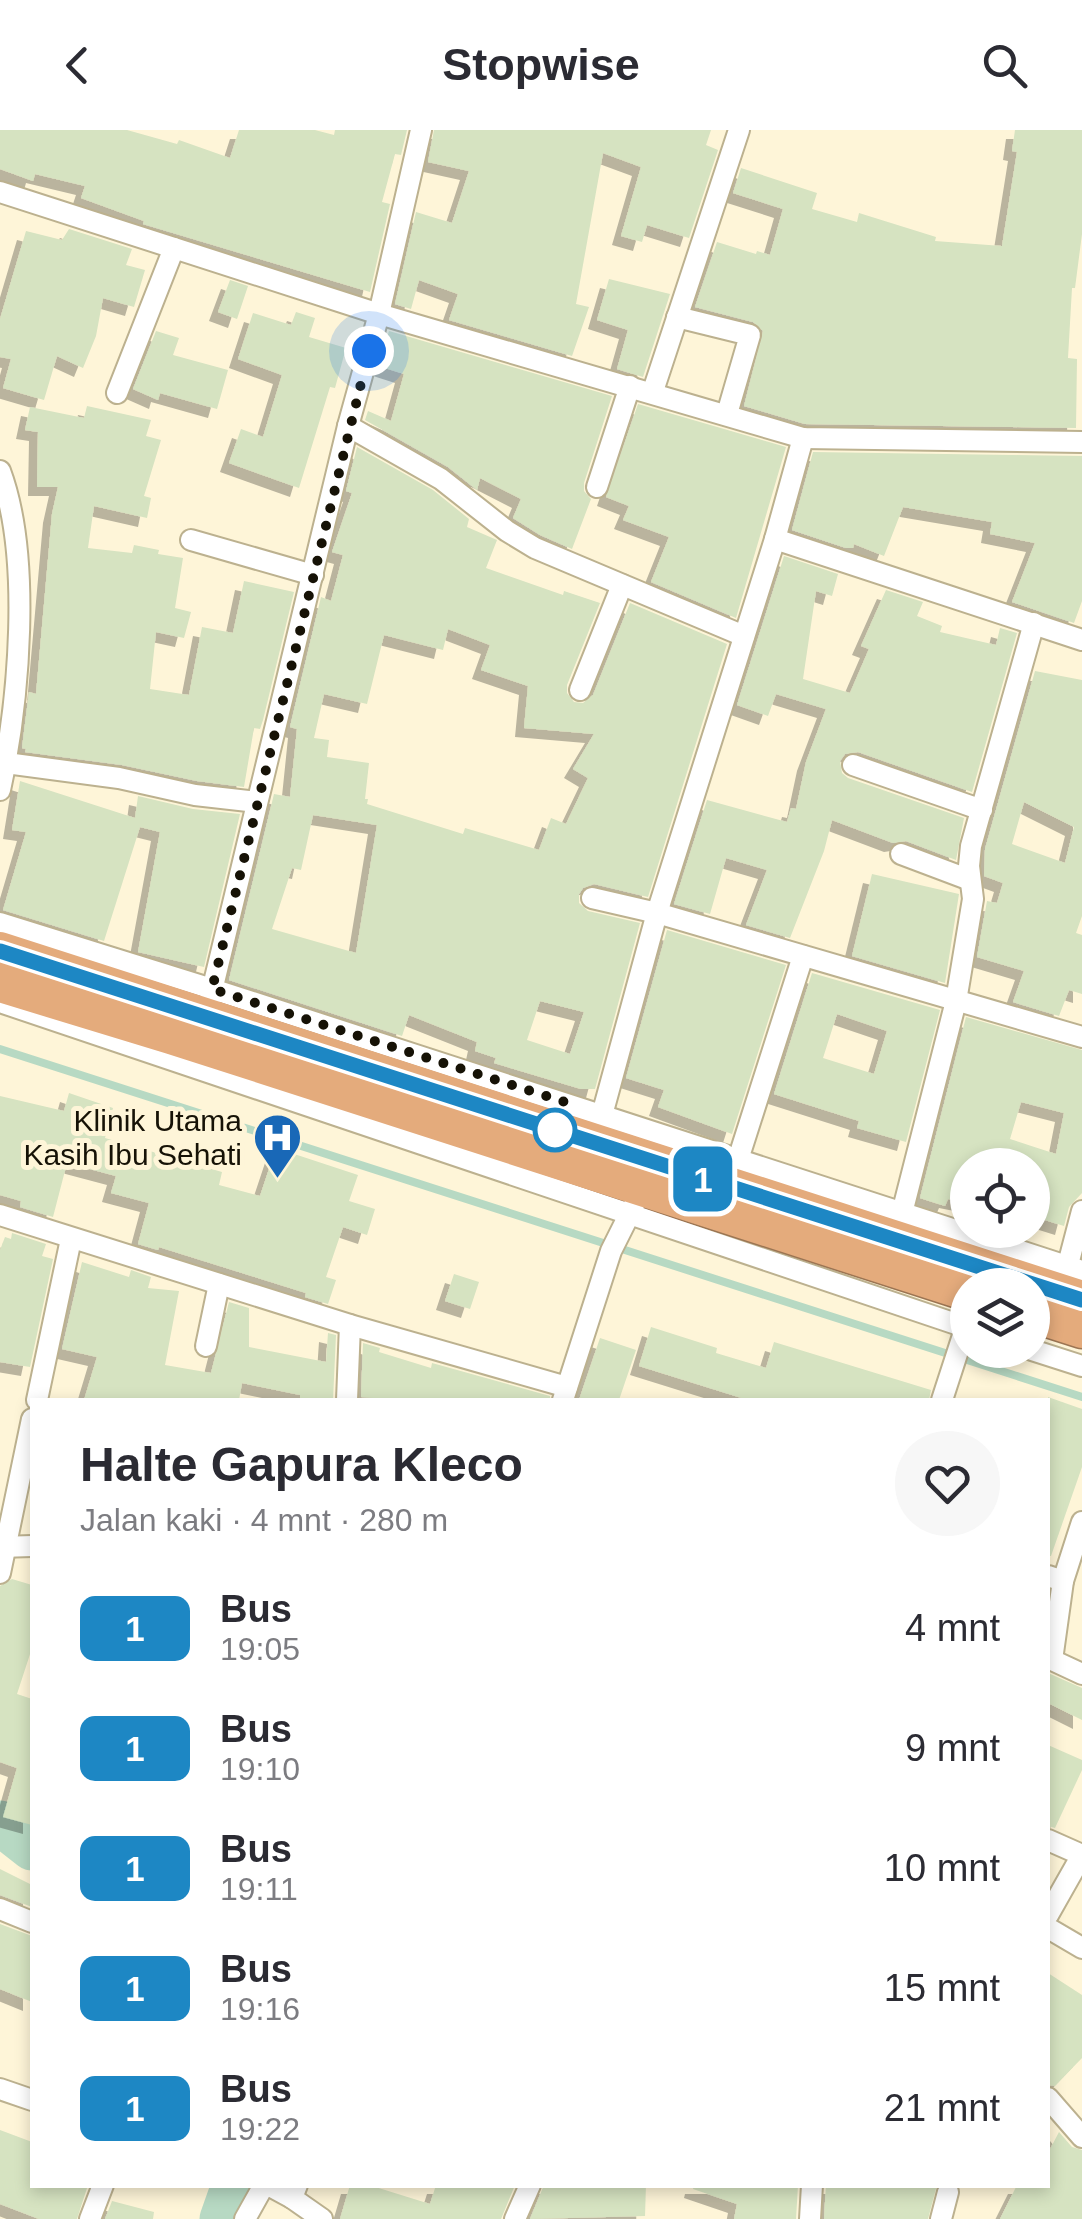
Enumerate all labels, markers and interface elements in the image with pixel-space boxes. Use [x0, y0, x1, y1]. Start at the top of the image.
icon: back [50, 38, 105, 93]
icon: search [977, 38, 1032, 93]
text: Stopwise [442, 39, 640, 90]
your location [344, 326, 394, 376]
place label: Klinik Utama Kasih Ibu Sehati [24, 1104, 242, 1171]
unlabelled marker [534, 1109, 576, 1151]
hospital icon: Klinik Utama Kasih Ibu Sehati [251, 1112, 303, 1180]
line badge: 1 [670, 1146, 736, 1212]
map controls [950, 1148, 1050, 1368]
button: locate [950, 1148, 1050, 1248]
text: 1 [693, 1160, 713, 1199]
button: layers [950, 1268, 1050, 1368]
button: heart [895, 1431, 1000, 1536]
text: Halte Gapura Kleco [80, 1438, 523, 1491]
text: Jalan kaki · 4 mnt · 280 m [80, 1502, 448, 1538]
text: Bus [220, 1588, 292, 1630]
text: 4 mnt [905, 1607, 1000, 1649]
text: 1 [125, 1609, 145, 1648]
text: 19:05 [220, 1631, 300, 1667]
text: Bus [220, 1708, 292, 1750]
text: 9 mnt [905, 1727, 1000, 1769]
text: 1 [125, 1729, 145, 1768]
text: 19:10 [220, 1751, 300, 1787]
text: Bus [220, 1828, 292, 1870]
text: 10 mnt [884, 1847, 1000, 1889]
text: 1 [125, 1849, 145, 1888]
text: 19:11 [220, 1871, 298, 1907]
text: Bus [220, 1948, 292, 1990]
text: 15 mnt [884, 1967, 1000, 2009]
text: 1 [125, 1969, 145, 2008]
text: 19:16 [220, 1991, 300, 2027]
text: Bus [220, 2068, 292, 2110]
text: 21 mnt [884, 2087, 1000, 2129]
text: 1 [125, 2089, 145, 2128]
text: 19:22 [220, 2111, 300, 2147]

